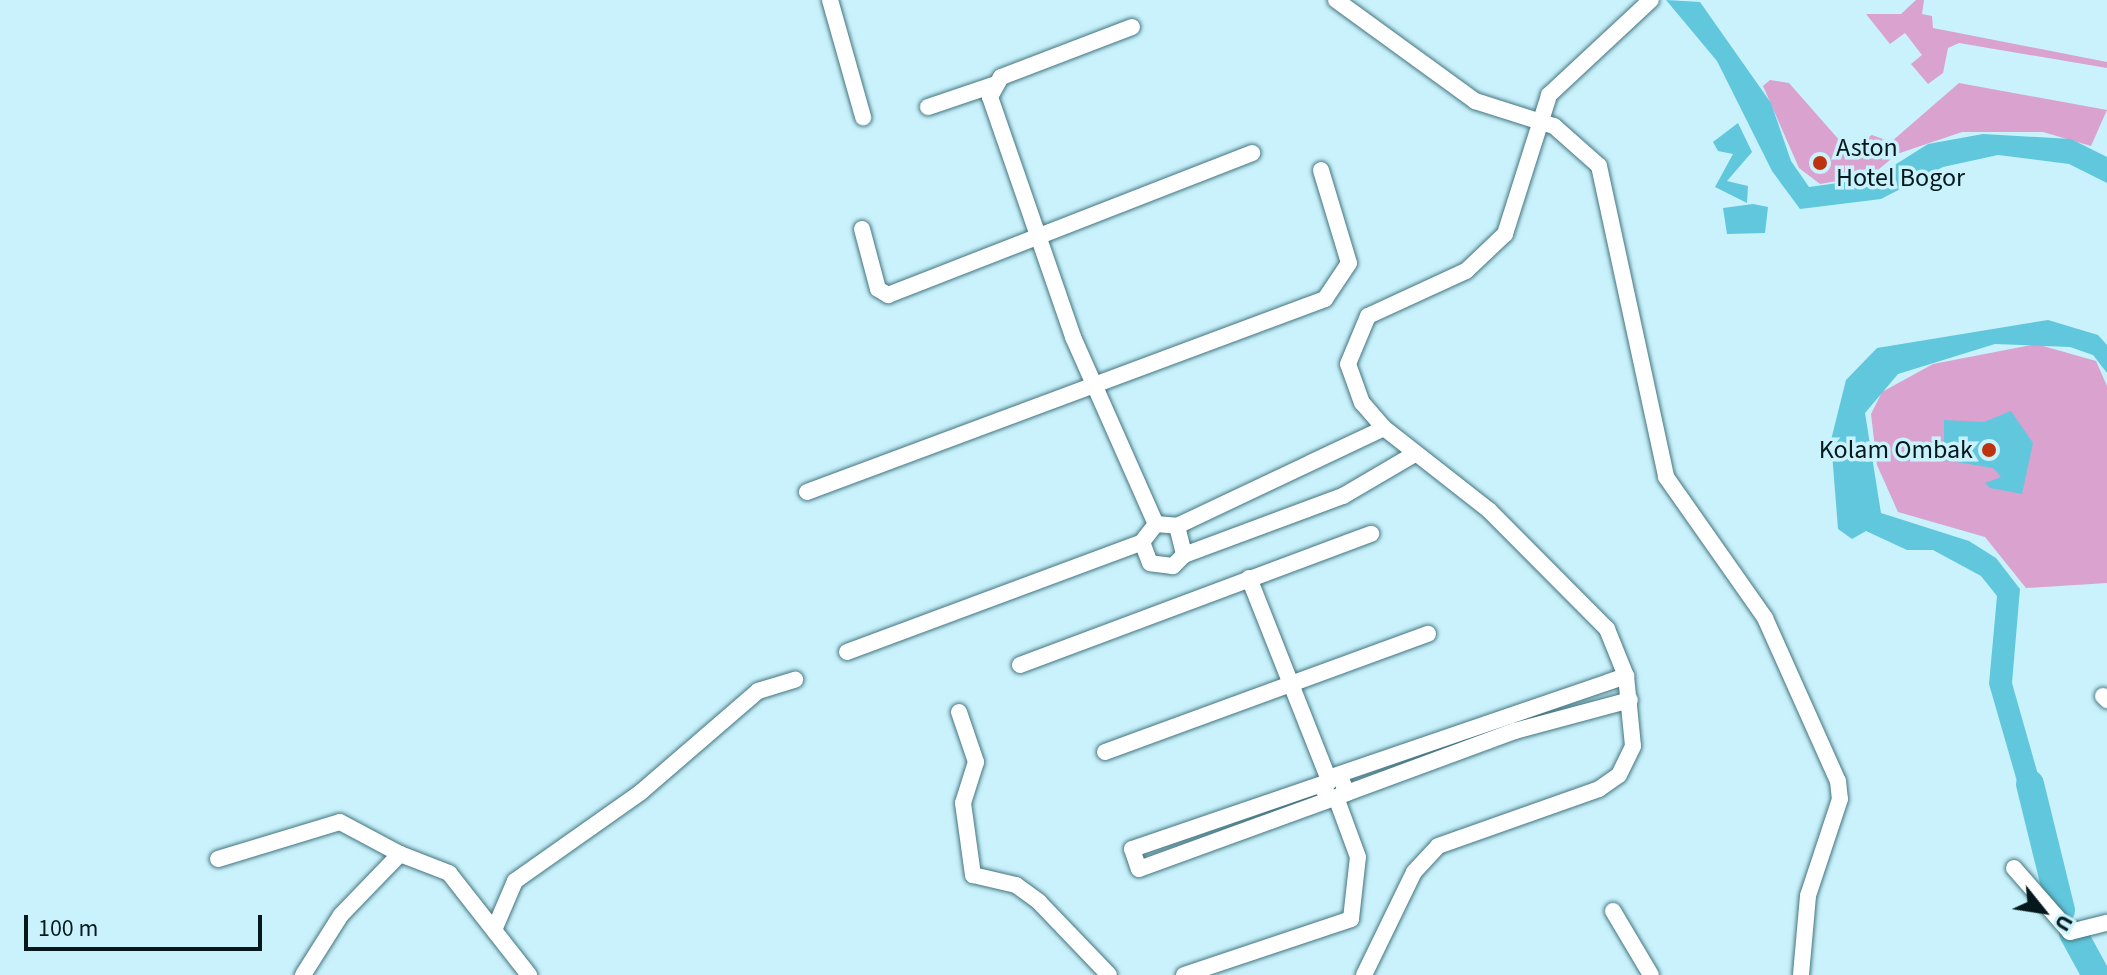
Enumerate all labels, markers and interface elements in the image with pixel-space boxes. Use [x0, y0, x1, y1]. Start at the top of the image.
place label: Aston Hotel Bogor [1836, 132, 1965, 194]
marker: Aston Hotel Bogor [1811, 154, 1829, 172]
place label: Kolam Ombak [1819, 434, 1973, 466]
marker: Kolam Ombak [1980, 441, 1998, 459]
north arrow [2003, 871, 2083, 951]
scale bar [28, 899, 266, 949]
text: U [2046, 909, 2081, 937]
text: 100 m [38, 911, 98, 946]

